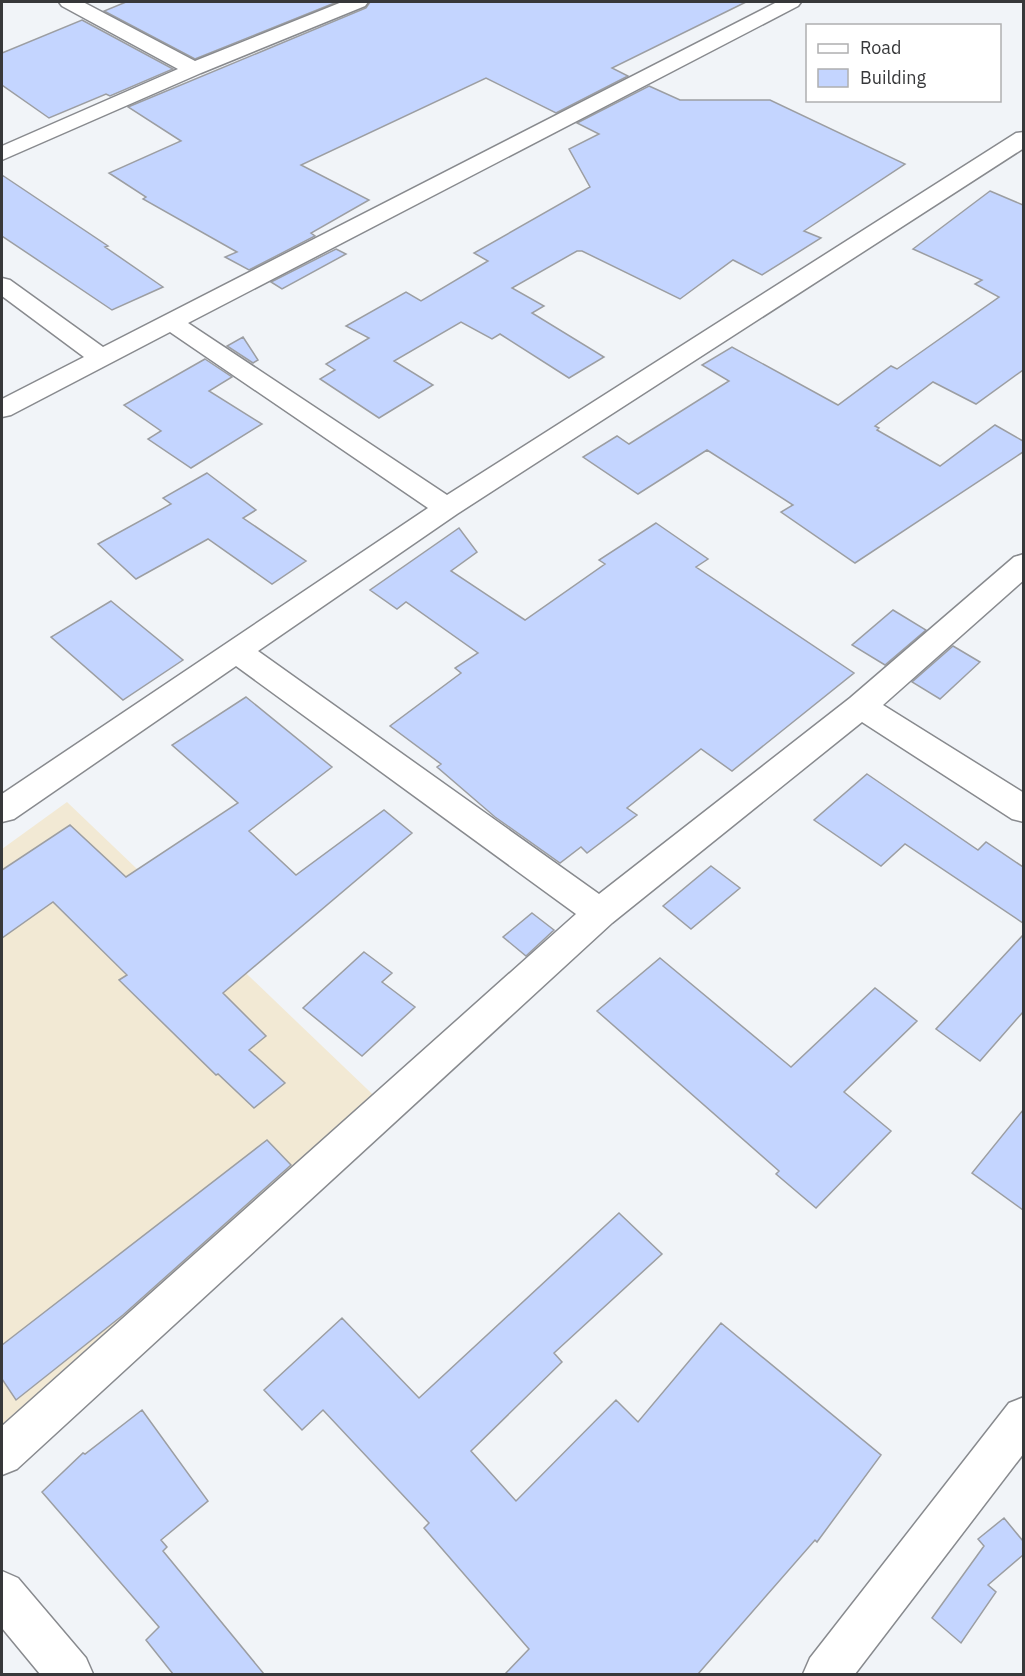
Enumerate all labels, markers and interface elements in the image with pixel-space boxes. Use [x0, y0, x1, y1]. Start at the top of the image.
legend [806, 24, 1001, 102]
text: Road [860, 36, 901, 59]
text: Building [860, 66, 927, 89]

